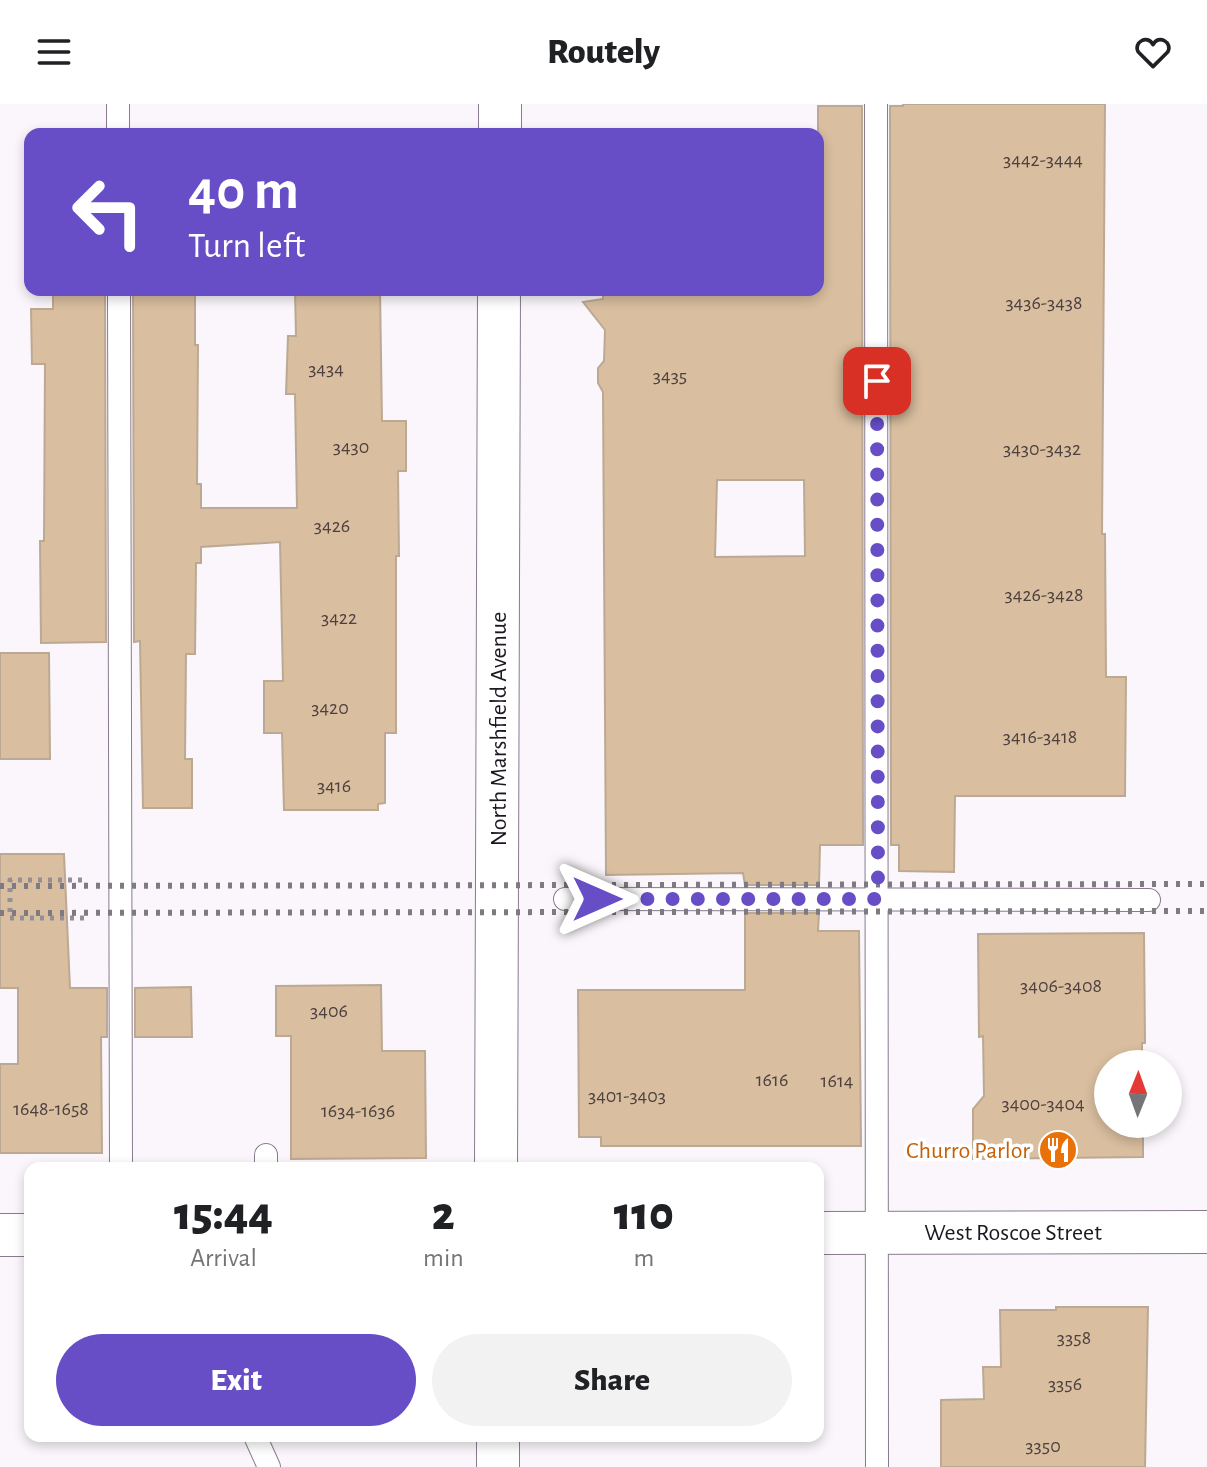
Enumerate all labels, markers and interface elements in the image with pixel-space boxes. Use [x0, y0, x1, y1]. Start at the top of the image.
icon: menu [32, 30, 76, 74]
icon: heart [1131, 30, 1175, 74]
text: Routely [547, 34, 660, 70]
house number: 3442-3444 [1003, 150, 1083, 170]
icon: left [56, 160, 160, 264]
text: 40 m [188, 163, 299, 219]
text: Turn left [188, 228, 305, 264]
house number: 3436-3438 [1005, 293, 1083, 313]
pin [843, 347, 911, 415]
house number: 3434 [308, 359, 344, 379]
icon: arrive [855, 359, 899, 403]
house number: 3435 [653, 366, 687, 386]
house number: 3430 [333, 437, 369, 457]
house number: 3430-3432 [1003, 439, 1081, 459]
house number: 3426 [314, 516, 350, 536]
house number: 3426-3428 [1005, 585, 1083, 605]
house number: 3422 [321, 608, 357, 628]
street label: North Marshfield Avenue [487, 612, 511, 846]
house number: 3420 [311, 698, 349, 718]
house number: 3416-3418 [1003, 727, 1077, 747]
house number: 3416 [317, 776, 351, 796]
position arrow [555, 857, 639, 941]
house number: 3406-3408 [1020, 976, 1102, 996]
house number: 3406 [310, 1001, 348, 1021]
north arrow [1094, 1050, 1182, 1138]
map controls [1094, 1050, 1182, 1138]
house number: 1616 [756, 1070, 788, 1090]
house number: 1614 [821, 1071, 853, 1091]
house number: 3401-3403 [588, 1086, 666, 1106]
house number: 3400-3404 [1001, 1094, 1085, 1114]
house number: 1648-1658 [13, 1099, 89, 1119]
house number: 1634-1636 [321, 1101, 395, 1121]
restaurant icon: Churro Parlor [1037, 1129, 1079, 1171]
place label: Churro Parlor [906, 1139, 1030, 1163]
text: 15:44 [174, 1191, 273, 1239]
text: 2 [432, 1191, 455, 1239]
text: 110 [614, 1191, 674, 1239]
street label: West Roscoe Street [924, 1221, 1102, 1245]
text: Arrival [190, 1245, 257, 1271]
text: min [423, 1245, 464, 1271]
text: m [633, 1245, 654, 1271]
house number: 3358 [1057, 1328, 1091, 1348]
button: Exit [56, 1334, 416, 1426]
button: Share [432, 1334, 792, 1426]
house number: 3356 [1048, 1374, 1082, 1394]
house number: 3350 [1025, 1436, 1061, 1456]

